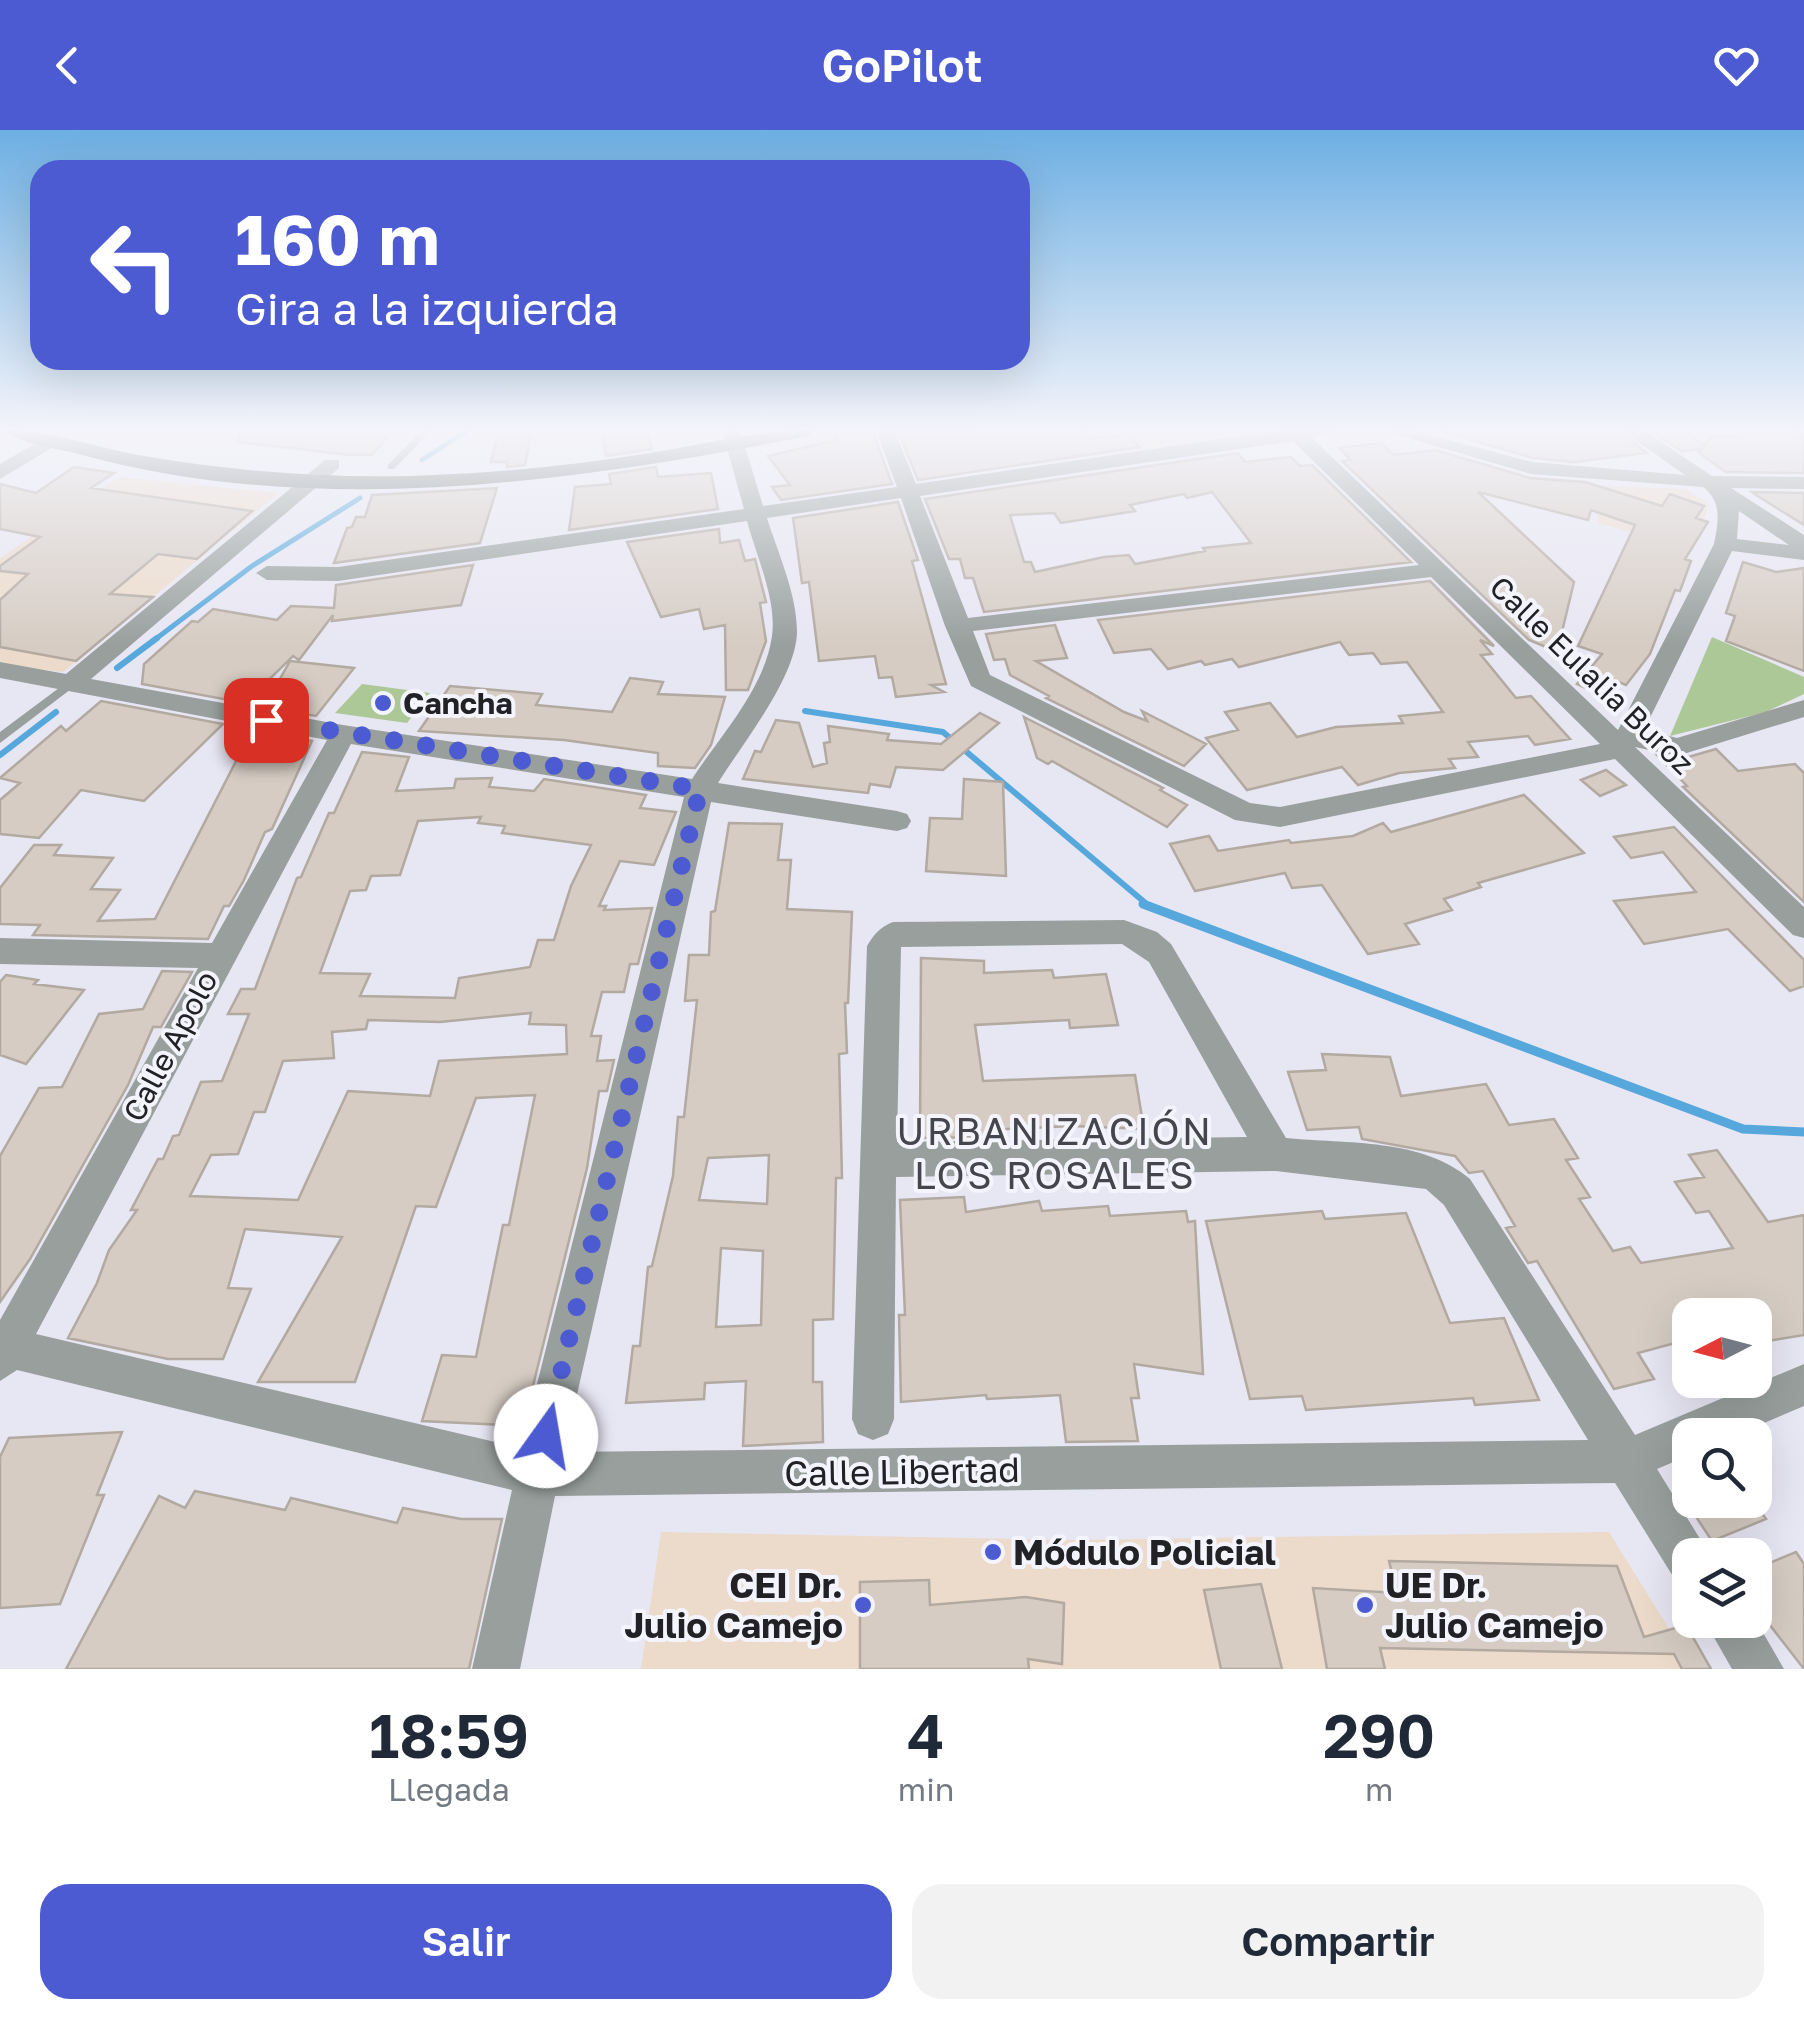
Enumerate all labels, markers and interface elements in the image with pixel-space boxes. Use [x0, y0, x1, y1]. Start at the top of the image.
icon: back [40, 38, 95, 93]
text: GoPilot [821, 38, 983, 92]
icon: heart [1709, 38, 1764, 93]
text: 160 m [235, 196, 440, 280]
icon: left [70, 200, 200, 330]
text: Gira a la izquierda [235, 281, 619, 335]
street label: Calle Eulalia Buroz [1483, 569, 1701, 781]
pin [224, 678, 309, 763]
place label: Cancha [403, 685, 513, 721]
marker: Cancha [372, 692, 394, 714]
icon: arrive [239, 693, 294, 748]
street label: Calle Apolo [115, 965, 225, 1127]
district label: URBANIZACIÓN LOS ROSALES [897, 1108, 1213, 1197]
north arrow [1672, 1298, 1772, 1398]
map controls [1672, 1298, 1772, 1638]
position arrow [494, 1384, 598, 1488]
button: search [1672, 1418, 1772, 1518]
street label: Calle Libertad [784, 1448, 1020, 1494]
place label: Módulo Policial [1013, 1531, 1276, 1573]
button: layers [1672, 1538, 1772, 1638]
marker: Módulo Policial [982, 1541, 1004, 1563]
place label: CEI Dr. Julio Camejo [624, 1564, 843, 1646]
place label: UE Dr. Julio Camejo [1385, 1564, 1604, 1646]
marker: CEI Dr. Julio Camejo [852, 1594, 874, 1616]
marker: UE Dr. Julio Camejo [1354, 1594, 1376, 1616]
text: 18:59 [369, 1699, 529, 1771]
text: 4 [907, 1699, 945, 1771]
text: 290 [1323, 1699, 1435, 1771]
text: Llegada [388, 1770, 510, 1808]
text: min [898, 1770, 954, 1808]
text: m [1365, 1770, 1393, 1808]
button: Salir [40, 1884, 892, 1999]
button: Compartir [912, 1884, 1764, 1999]

